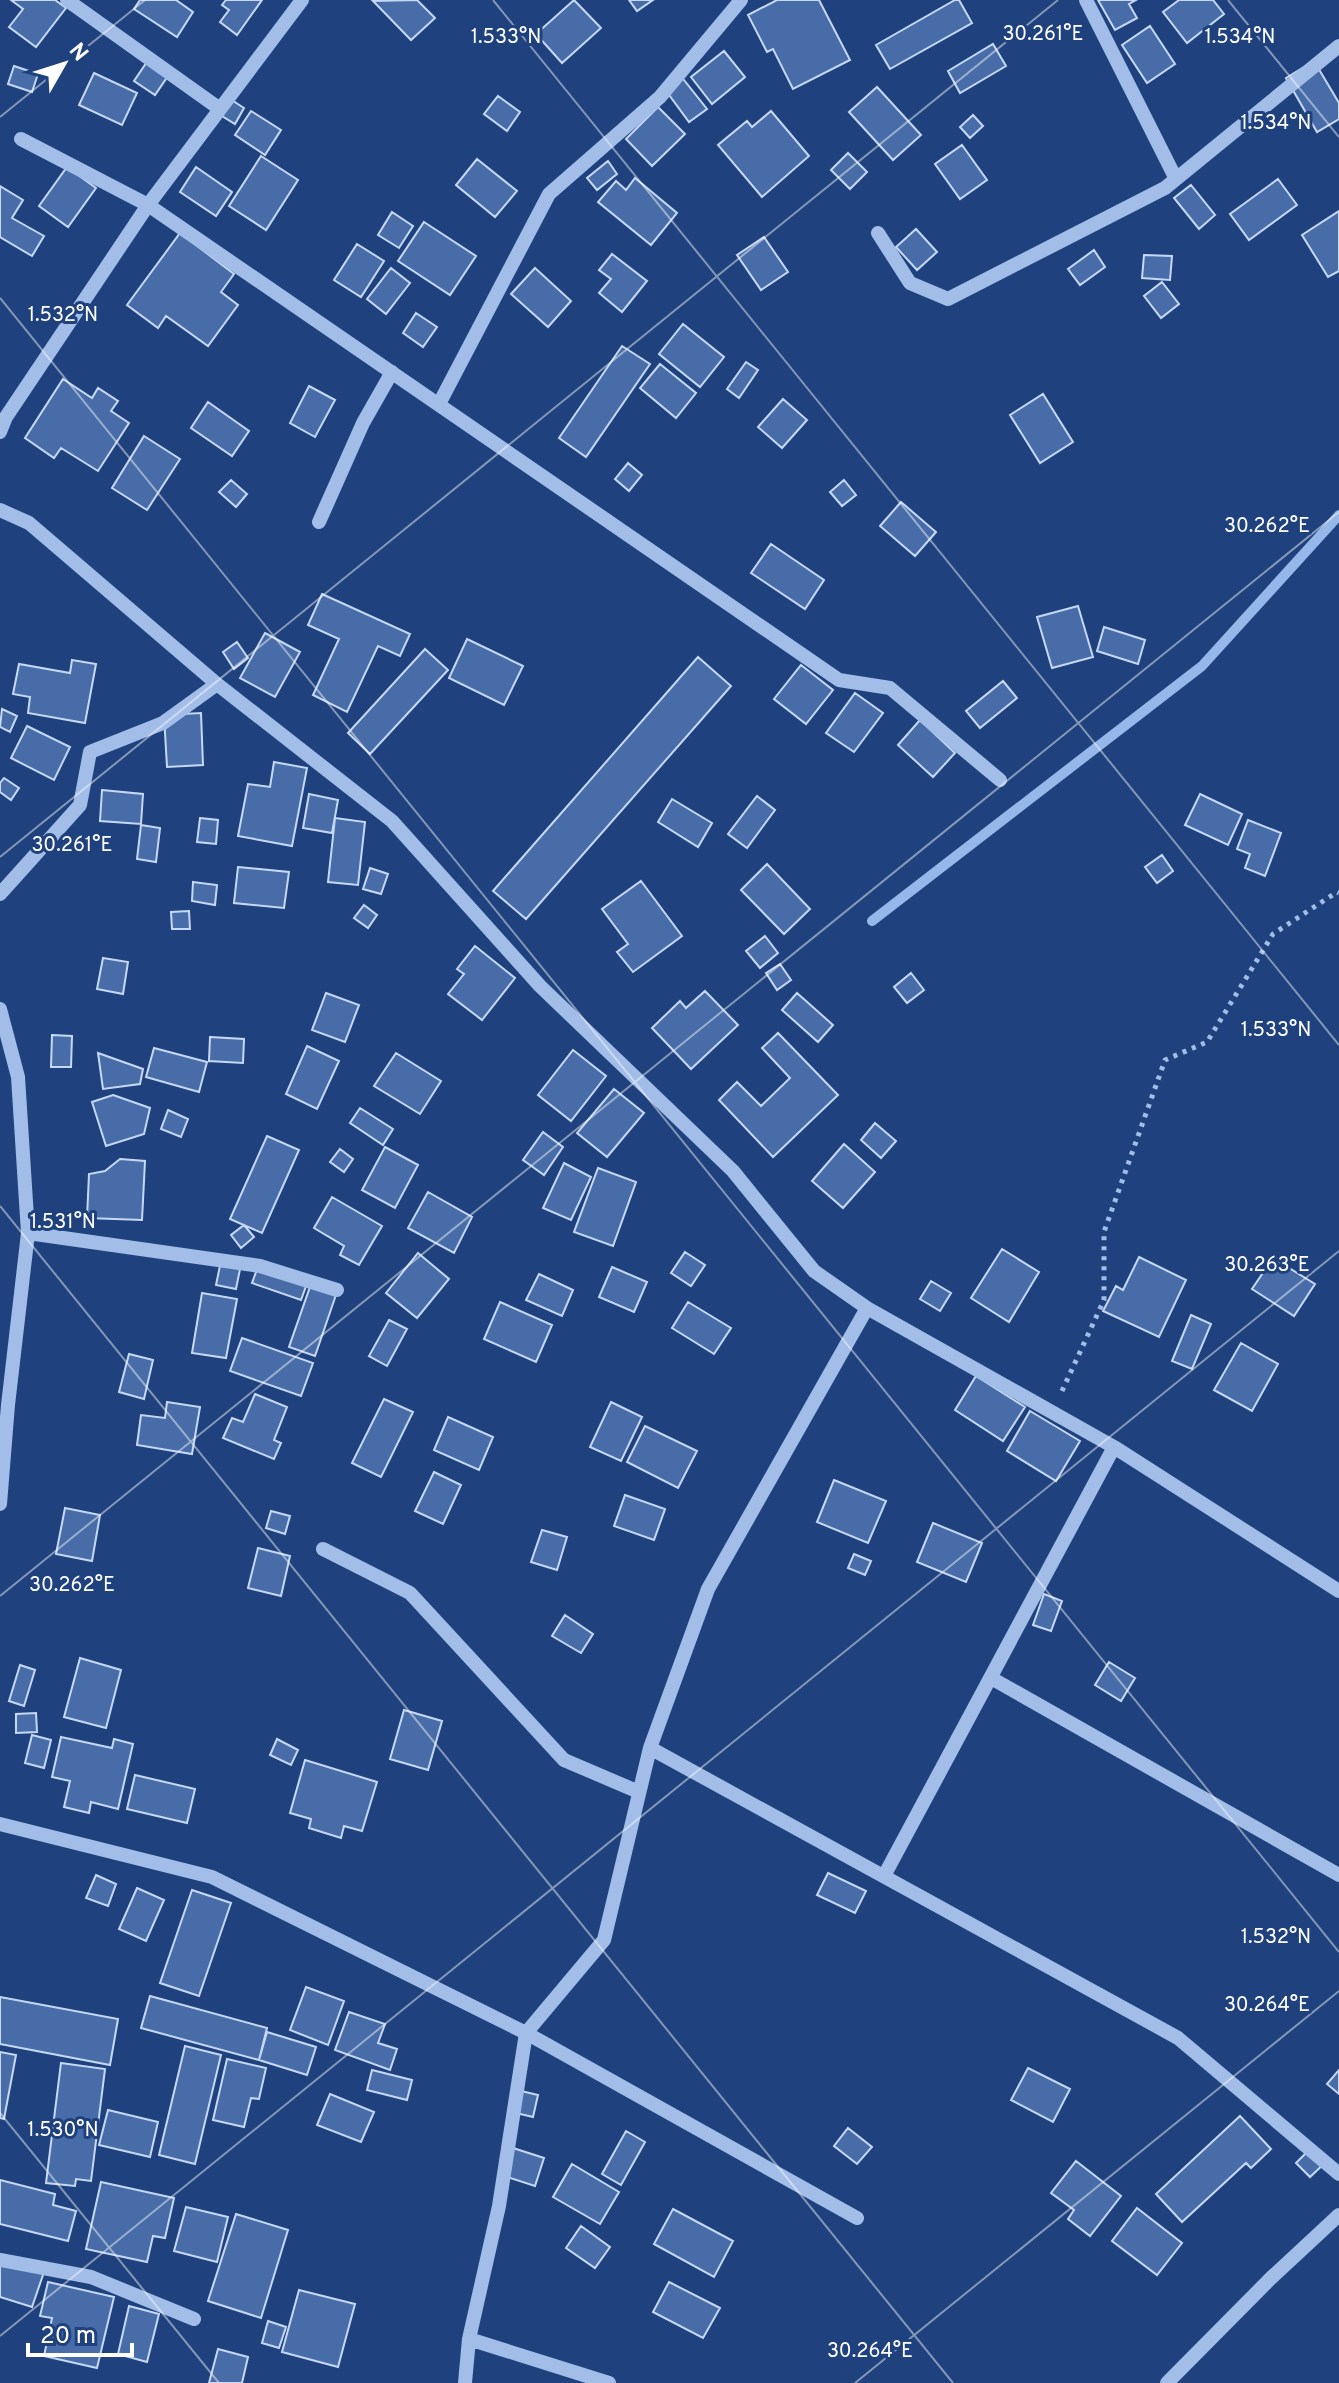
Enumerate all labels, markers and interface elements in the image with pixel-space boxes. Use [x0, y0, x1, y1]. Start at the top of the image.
text: 30.261°E [1003, 22, 1083, 48]
north arrow [24, 24, 104, 104]
text: 1.533°N [471, 25, 541, 51]
text: 1.534°N [1204, 25, 1276, 51]
text: N [62, 38, 93, 68]
text: 1.534°N [1240, 111, 1312, 137]
text: 1.532°N [28, 303, 98, 329]
text: 30.262°E [1224, 514, 1310, 540]
text: 30.261°E [32, 833, 112, 859]
text: 1.533°N [1241, 1018, 1311, 1044]
text: 1.531°N [30, 1210, 96, 1236]
text: 30.263°E [1224, 1253, 1310, 1279]
text: 30.262°E [29, 1573, 115, 1599]
text: 1.532°N [1241, 1925, 1311, 1951]
text: 30.264°E [1224, 1993, 1310, 2019]
text: 1.530°N [27, 2118, 99, 2144]
scale bar [28, 2307, 132, 2357]
text: 20 m [40, 2322, 96, 2352]
text: 30.264°E [827, 2339, 913, 2365]

